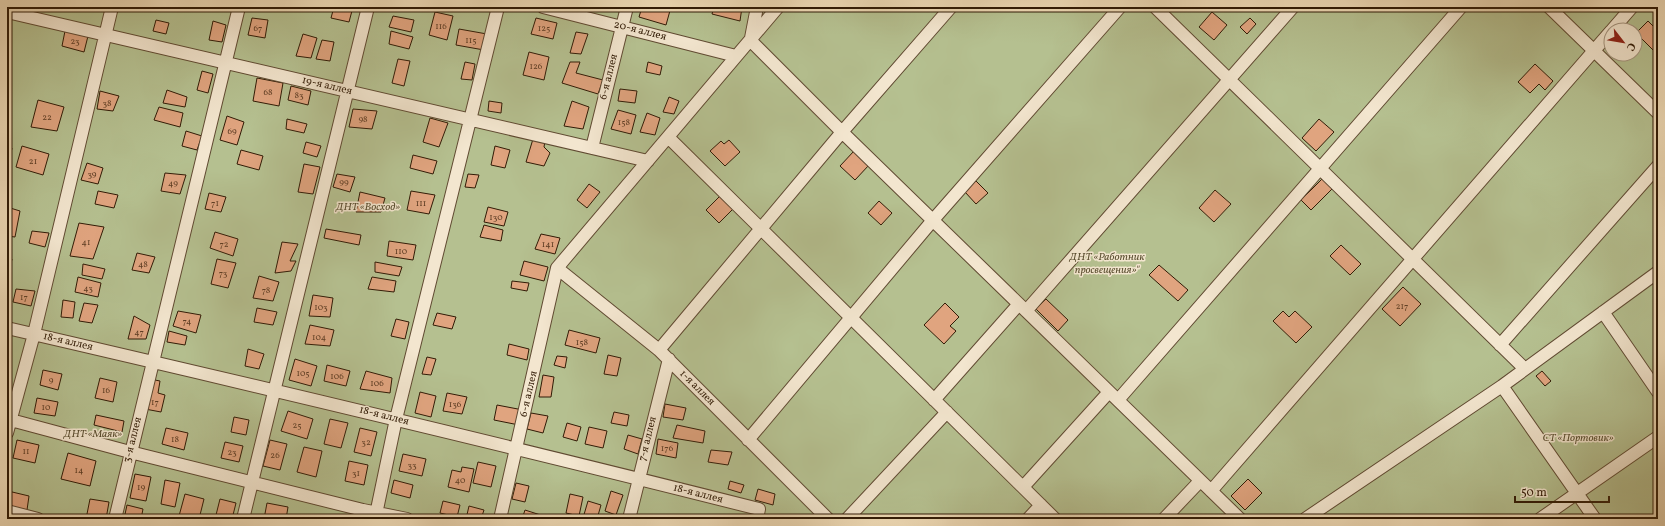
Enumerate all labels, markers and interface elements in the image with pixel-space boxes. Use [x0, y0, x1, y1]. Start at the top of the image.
street label: 20-я аллея [612, 17, 668, 45]
house number: 116 [435, 20, 447, 33]
house number: 67 [254, 22, 262, 35]
house number: 125 [538, 22, 550, 35]
north arrow [1603, 22, 1643, 62]
house number: 115 [465, 34, 477, 47]
house number: 23 [70, 35, 80, 48]
text: С [1622, 39, 1639, 53]
street label: 6-я аллея [596, 52, 622, 102]
house number: 126 [530, 60, 543, 73]
street label: 19-я аллея [300, 73, 354, 99]
house number: 68 [263, 86, 273, 99]
house number: 83 [294, 89, 304, 102]
house number: 38 [102, 97, 112, 110]
house number: 22 [42, 111, 52, 124]
house number: 98 [358, 113, 368, 126]
house number: 158 [618, 116, 631, 129]
house number: 69 [227, 125, 237, 138]
house number: 21 [29, 155, 37, 168]
house number: 39 [87, 168, 97, 181]
house number: 99 [339, 176, 349, 189]
house number: 49 [168, 177, 178, 190]
house number: 71 [211, 197, 219, 210]
house number: 111 [416, 197, 426, 210]
park label: ДНТ «Восход» [335, 200, 400, 215]
house number: 130 [489, 211, 503, 224]
house number: 41 [82, 236, 90, 249]
house number: 72 [219, 238, 229, 251]
house number: 141 [542, 238, 554, 251]
house number: 110 [395, 245, 408, 258]
park label: ДНТ «Работник просвещения»" [1069, 250, 1145, 278]
house number: 48 [138, 258, 148, 271]
house number: 73 [219, 267, 228, 280]
house number: 43 [83, 282, 93, 295]
house number: 78 [262, 284, 271, 297]
house number: 17 [20, 291, 28, 304]
house number: 217 [1396, 300, 1408, 313]
house number: 103 [314, 301, 328, 314]
house number: 74 [183, 315, 191, 328]
house number: 47 [134, 326, 144, 339]
street label: 18-я аллея [42, 329, 95, 355]
house number: 104 [312, 331, 326, 344]
house number: 158 [576, 336, 589, 349]
house number: 105 [296, 367, 310, 380]
street label: 1-я аллея [676, 367, 718, 409]
street label: 6-я аллея [516, 369, 542, 419]
house number: 106 [330, 370, 344, 383]
house number: 9 [49, 374, 54, 387]
house number: 106 [370, 377, 384, 390]
house number: 16 [102, 384, 110, 397]
house number: 17 [151, 396, 159, 409]
house number: 136 [449, 398, 462, 411]
house number: 10 [42, 401, 51, 414]
street label: 18-я аллея [358, 403, 411, 429]
street label: 3-я аллея [120, 415, 146, 464]
street label: 7-я аллея [635, 415, 661, 463]
house number: 25 [292, 419, 302, 432]
park label: ДНТ «Маяк» [63, 427, 122, 442]
park label: СТ «Портовик» [1542, 431, 1614, 446]
house number: 18 [171, 433, 179, 446]
house number: 32 [361, 436, 371, 449]
house number: 176 [661, 442, 674, 455]
house number: 11 [23, 445, 29, 458]
house number: 23 [227, 446, 237, 459]
house number: 26 [270, 449, 280, 462]
house number: 33 [407, 459, 417, 472]
house number: 14 [75, 464, 83, 477]
house number: 31 [352, 467, 360, 480]
house number: 40 [455, 474, 466, 487]
scale bar [1515, 478, 1609, 504]
house number: 19 [137, 481, 145, 494]
street label: 18-я аллея [672, 481, 725, 507]
text: 50 m [1521, 485, 1547, 501]

